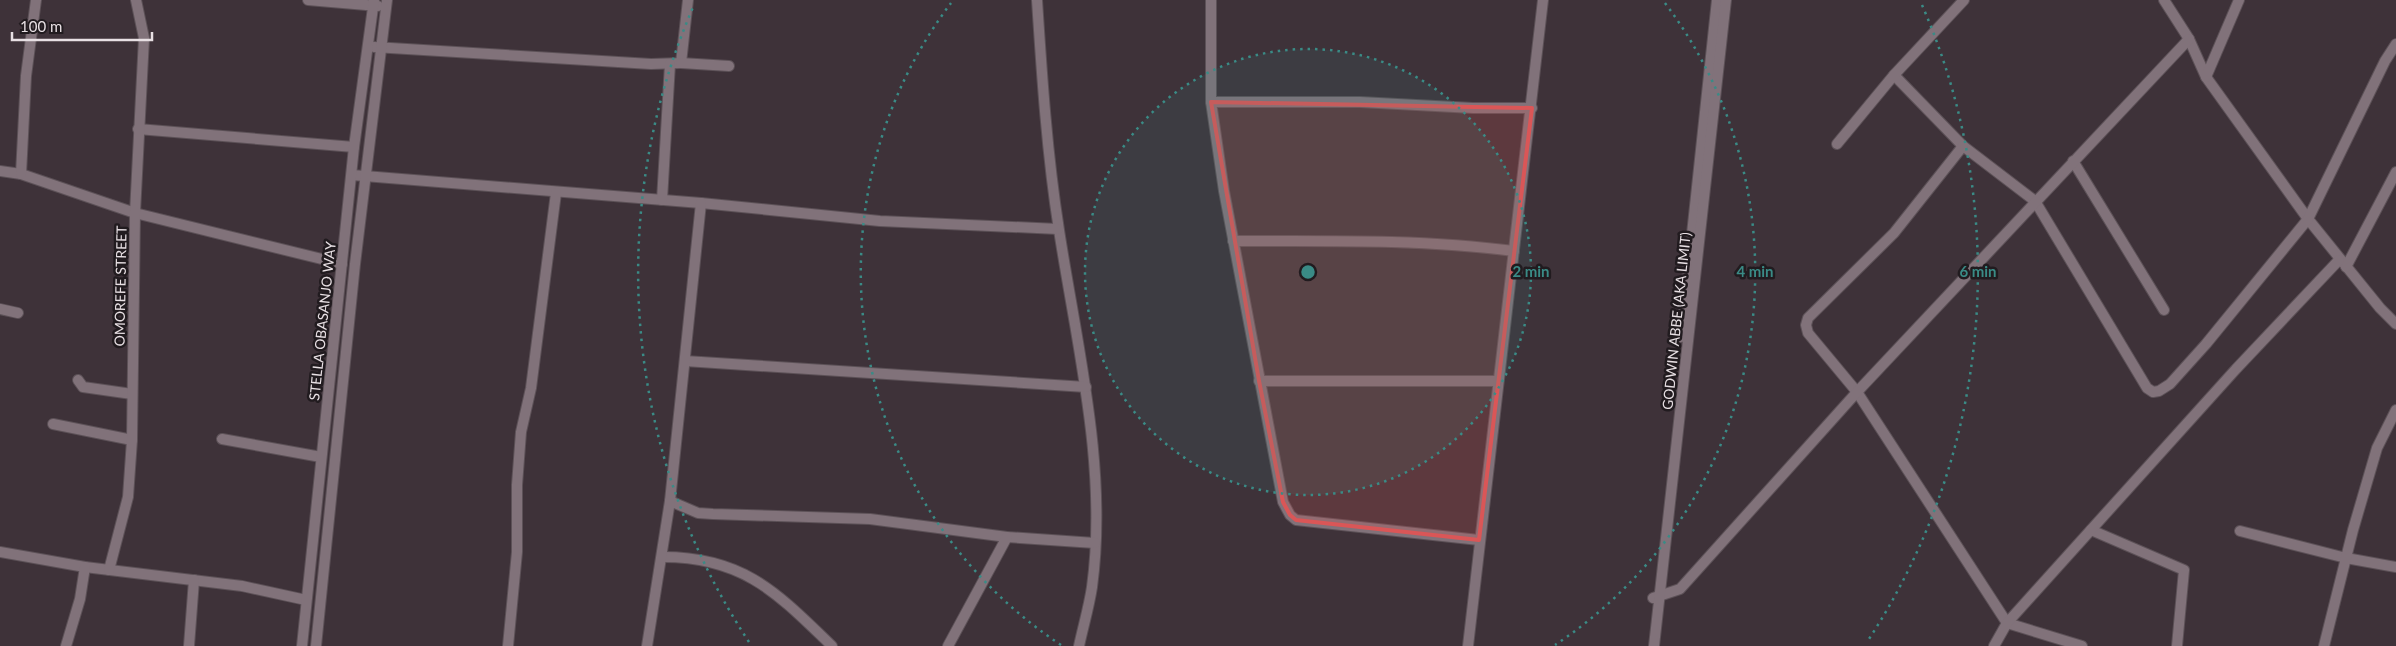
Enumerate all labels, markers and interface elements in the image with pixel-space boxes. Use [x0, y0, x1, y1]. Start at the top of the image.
scale bar [12, 10, 152, 42]
text: 100 m [20, 17, 62, 35]
street label: OMOREFE STREET [110, 225, 130, 347]
street label: GODWIN ABBE (AKA LIMIT) [1658, 231, 1694, 411]
street label: STELLA OBASANJO WAY [305, 240, 339, 401]
text: 2 min [1512, 262, 1550, 280]
text: 4 min [1736, 262, 1774, 280]
text: 6 min [1959, 262, 1997, 280]
centre of rings [1299, 263, 1317, 281]

